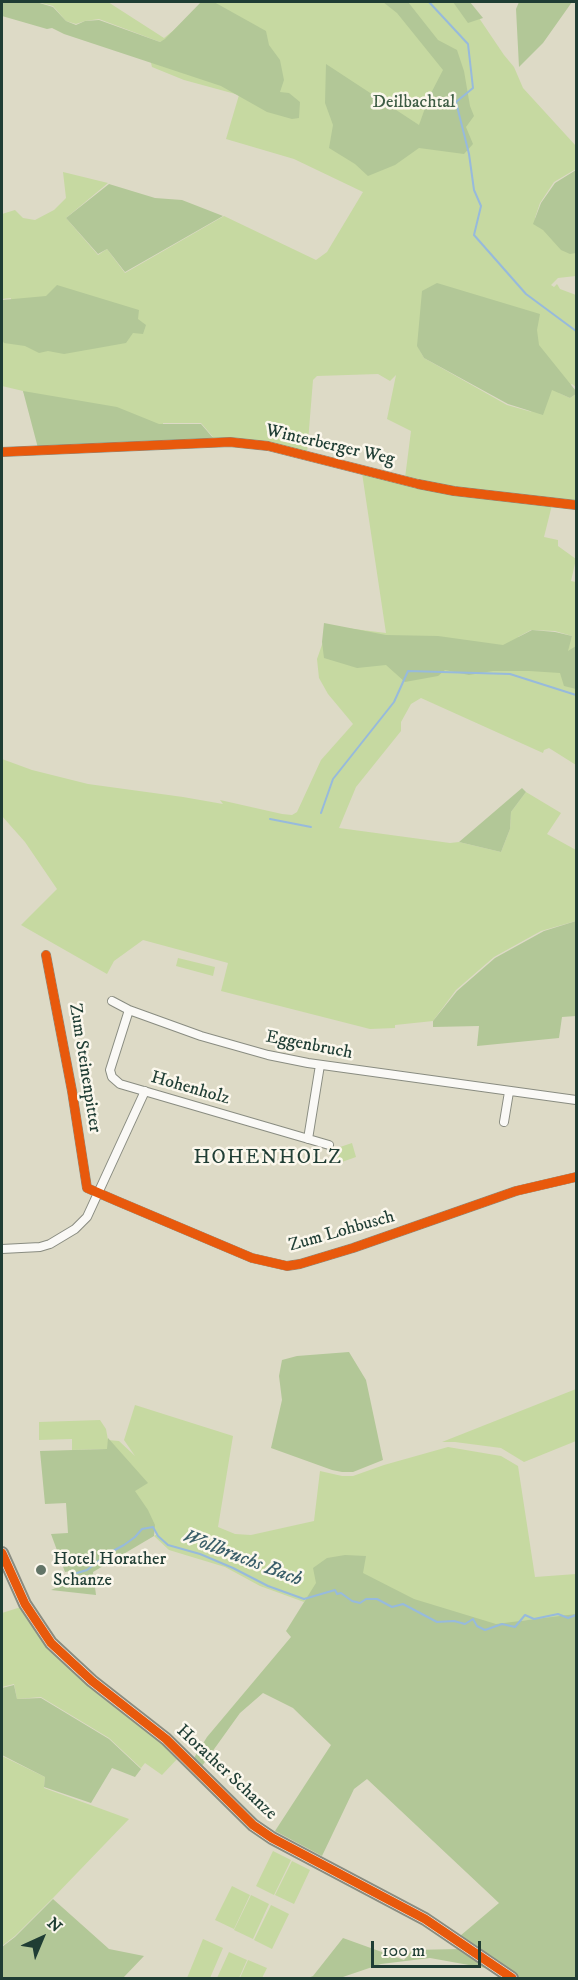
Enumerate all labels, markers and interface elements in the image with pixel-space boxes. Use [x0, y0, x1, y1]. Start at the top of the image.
park label: Deilbachtal [373, 92, 455, 114]
street label: Winterberger Weg [263, 421, 397, 471]
street label: Zum Steinenpitter [63, 1002, 105, 1134]
street label: Eggenbruch [264, 1027, 354, 1065]
street label: Hohenholz [148, 1067, 232, 1111]
district label: HOHENHOLZ [193, 1147, 343, 1171]
street label: Zum Lohbusch [287, 1207, 397, 1257]
water label: Wollbruchs Bach [179, 1525, 305, 1593]
place label: Hotel Horather Schanze [53, 1549, 166, 1592]
marker: Hotel Horather Schanze [34, 1563, 48, 1577]
street label: Horather Schanze [171, 1721, 281, 1825]
north arrow [12, 1908, 72, 1968]
text: N [43, 1913, 66, 1937]
scale bar [374, 1929, 484, 1967]
text: 100 m [382, 1940, 425, 1962]

